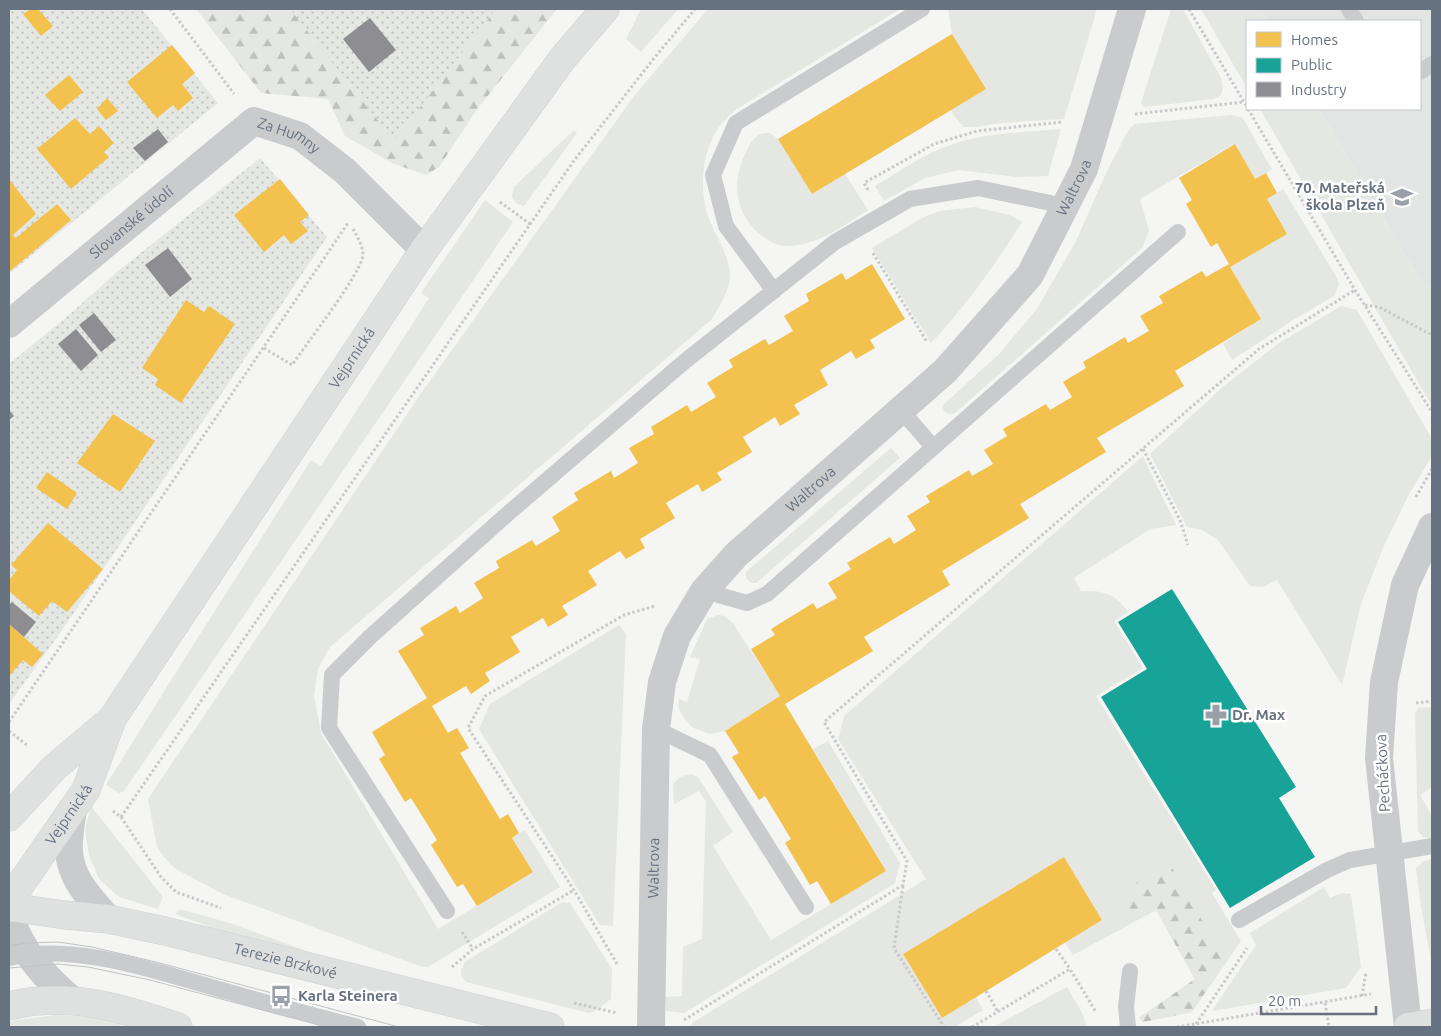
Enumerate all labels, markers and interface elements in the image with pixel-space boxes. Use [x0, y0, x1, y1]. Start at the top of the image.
legend [1246, 20, 1421, 110]
text: Homes [1291, 31, 1338, 48]
text: Public [1291, 56, 1332, 73]
text: Industry [1291, 81, 1346, 98]
street label: Za Humny [255, 114, 324, 157]
street label: Waltrova [1053, 158, 1094, 218]
place label: 70. Mateřská škola Plzeň [1295, 179, 1385, 213]
street label: Slovanské údolí [86, 182, 177, 262]
school or university icon: 70. Mateřská škola Plzeň [1389, 184, 1415, 210]
street label: Vejprnická [325, 324, 378, 392]
street label: Waltrova [782, 462, 839, 515]
pharmacy icon: Dr. Max [1203, 702, 1229, 728]
place label: Dr. Max [1232, 706, 1285, 723]
street label: Pecháčkova [1372, 734, 1393, 813]
street label: Vejprnická [42, 782, 95, 848]
street label: Waltrova [644, 838, 662, 898]
street label: Terezie Brzkové [232, 939, 339, 982]
bus stop icon: Karla Steinera [268, 983, 294, 1009]
scale bar [1261, 984, 1376, 1016]
place label: Karla Steinera [298, 987, 398, 1004]
text: 20 m [1268, 992, 1301, 1009]

